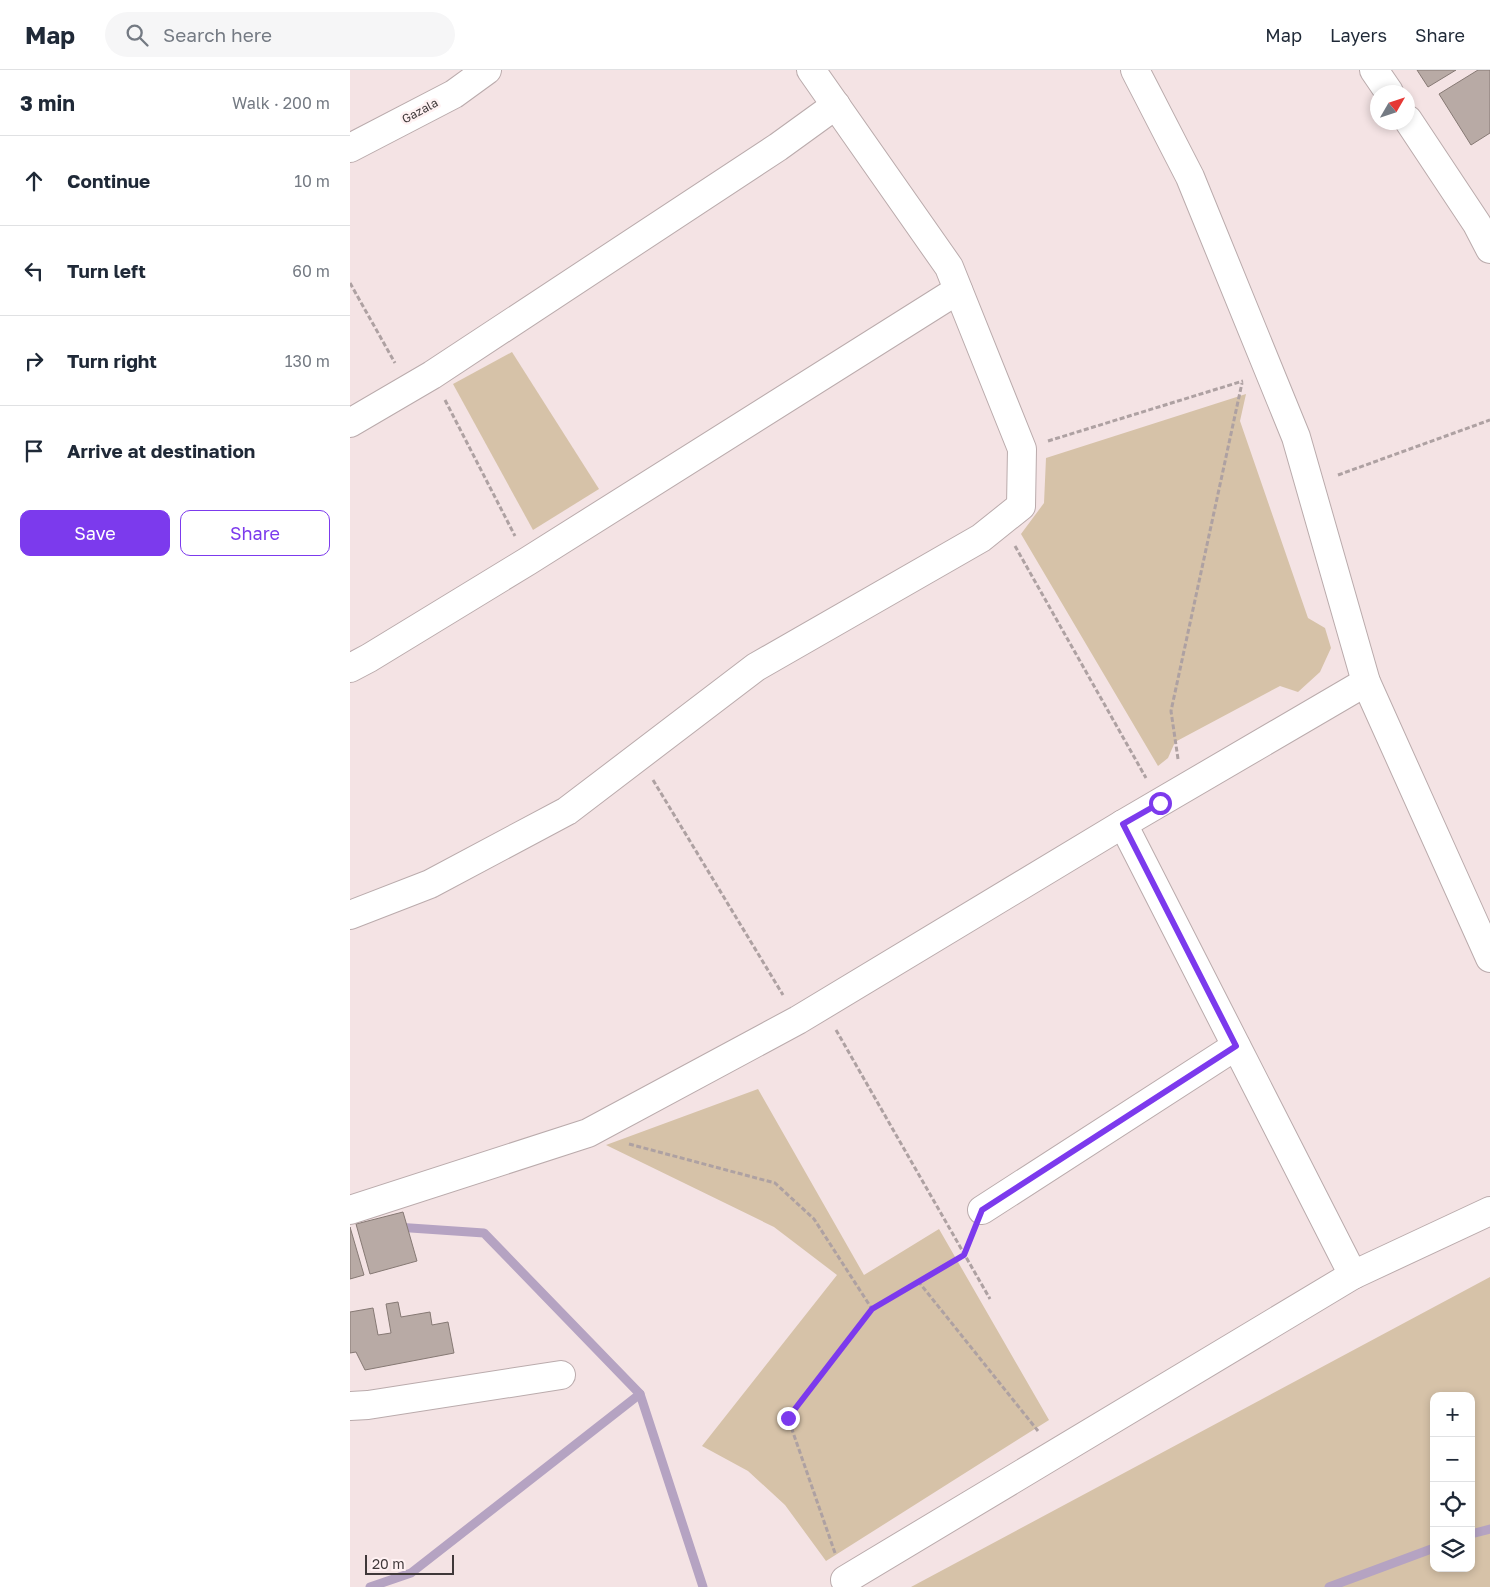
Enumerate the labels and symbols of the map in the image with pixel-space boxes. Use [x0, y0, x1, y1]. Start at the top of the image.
north arrow [1370, 85, 1415, 130]
street label: Gazala [399, 95, 440, 126]
route start [1149, 792, 1172, 815]
route end [777, 1407, 800, 1430]
scale bar [365, 1552, 454, 1575]

